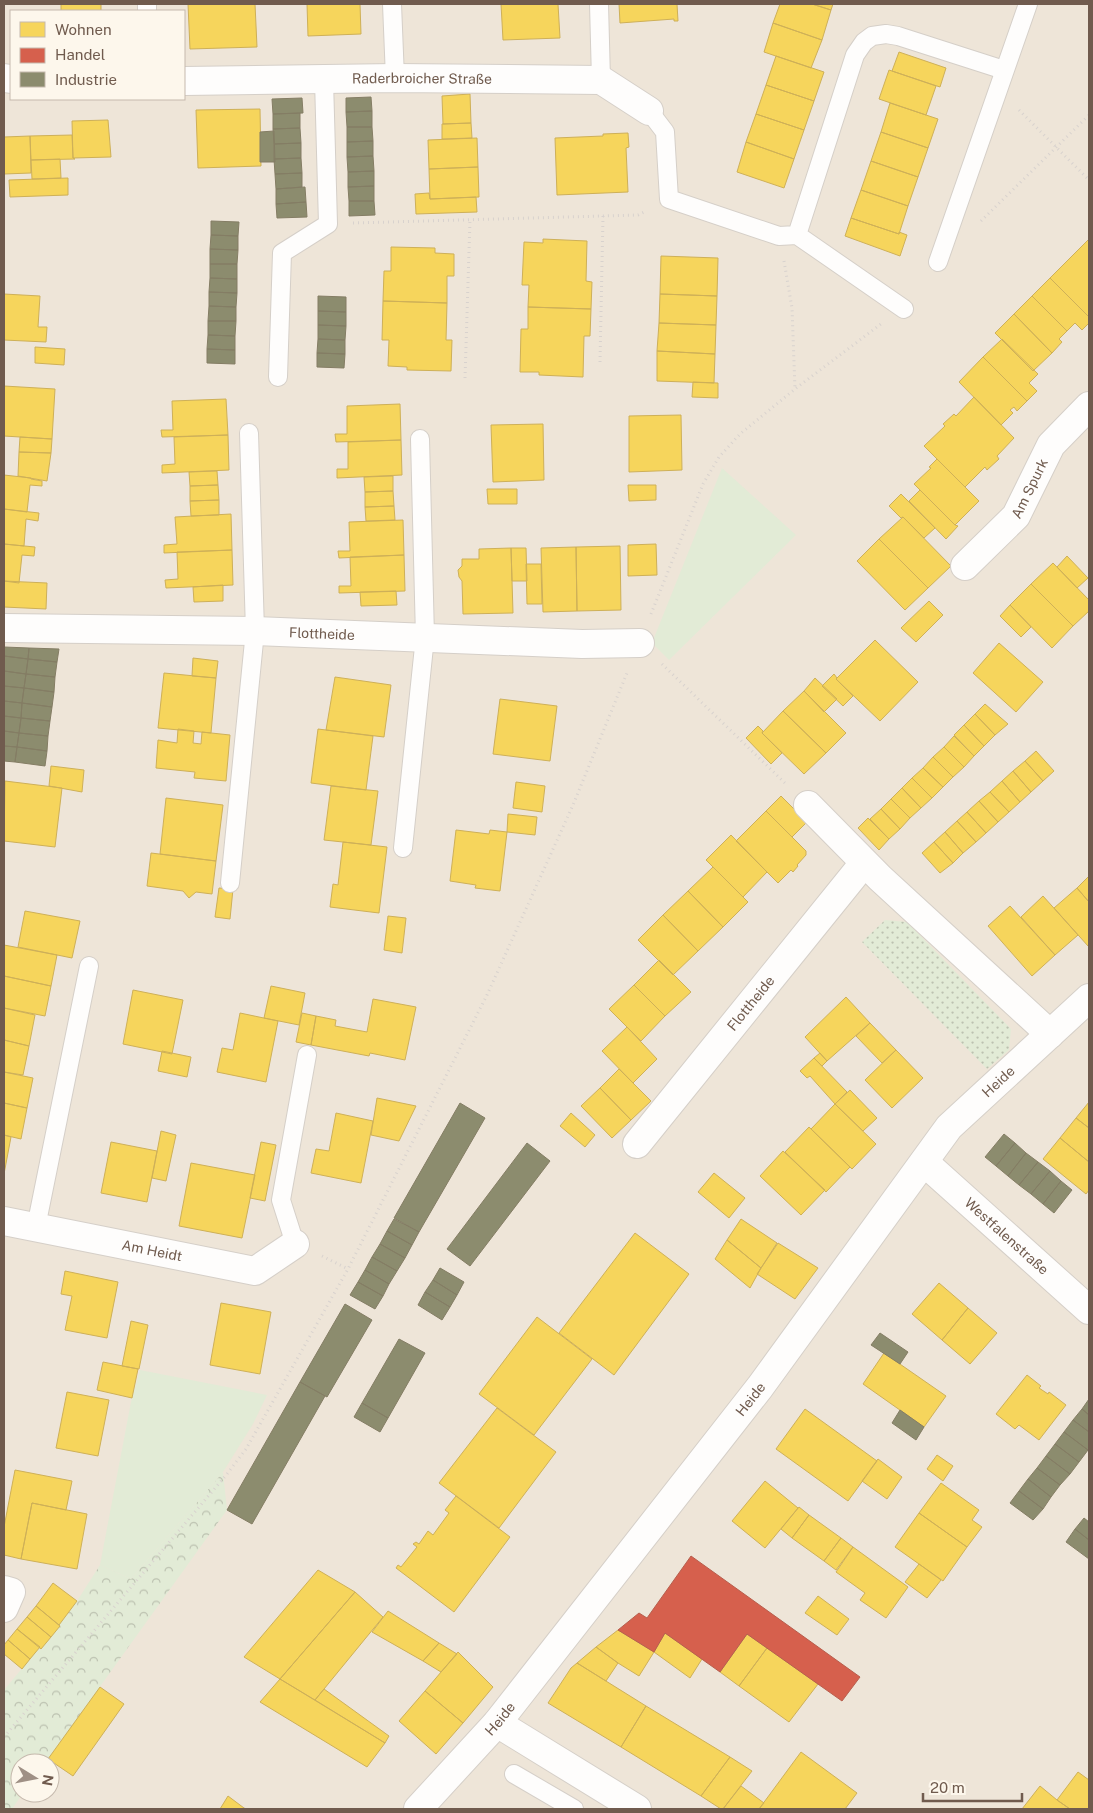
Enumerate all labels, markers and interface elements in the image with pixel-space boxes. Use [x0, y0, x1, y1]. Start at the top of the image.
legend [10, 10, 185, 100]
text: Wohnen [55, 21, 112, 38]
text: Handel [55, 46, 105, 63]
street label: Raderbroicher Straße [352, 70, 492, 87]
text: Industrie [55, 71, 117, 88]
street label: Am Spurk [1008, 456, 1051, 521]
street label: Flottheide [289, 624, 355, 643]
street label: Flottheide [724, 973, 778, 1034]
street label: Heide [979, 1063, 1018, 1100]
street label: Westfalenstraße [961, 1194, 1052, 1278]
street label: Am Heidt [120, 1237, 184, 1264]
street label: Heide [732, 1379, 769, 1419]
street label: Heide [482, 1699, 518, 1739]
north arrow [10, 1753, 60, 1803]
scale bar [923, 1770, 1022, 1802]
text: N [39, 1773, 57, 1787]
text: 20 m [930, 1779, 965, 1796]

